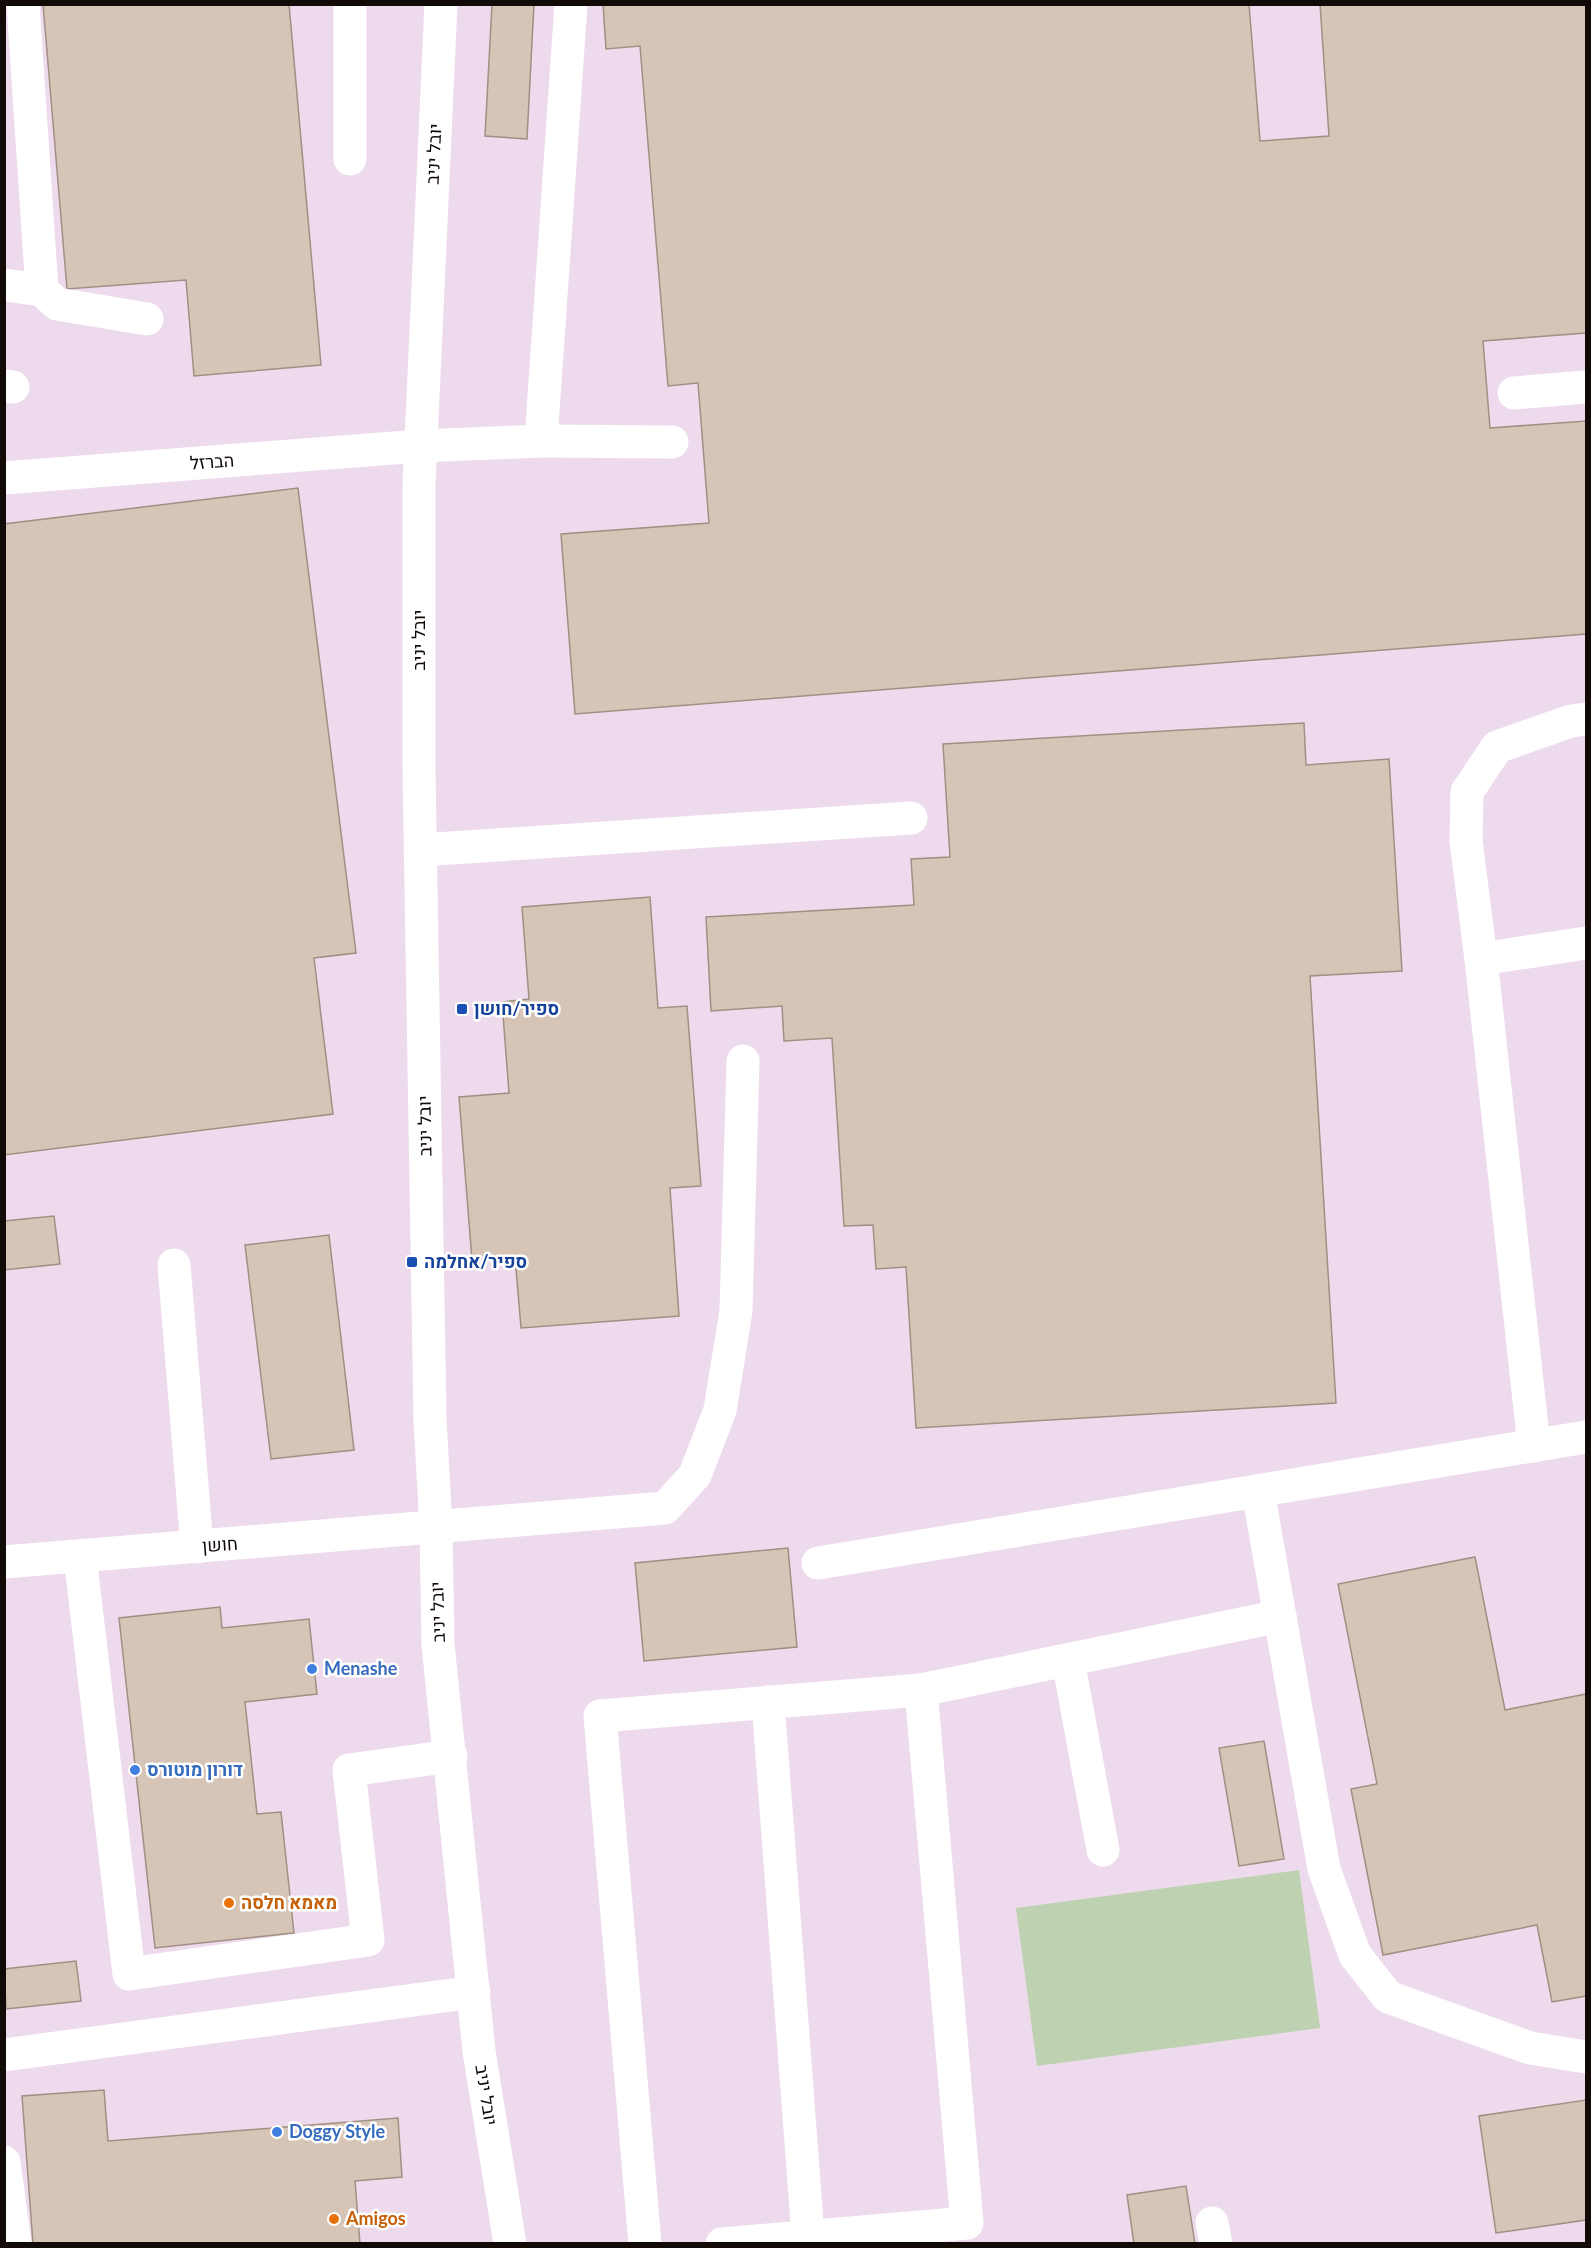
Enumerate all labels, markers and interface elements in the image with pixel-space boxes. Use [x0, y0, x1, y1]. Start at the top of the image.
street label: יובל יניב [420, 123, 446, 185]
street label: הברזל [189, 448, 235, 474]
street label: יובל יניב [407, 610, 429, 670]
place label: ספיר/חושן [474, 997, 559, 1019]
marker: ספיר/חושן [455, 1002, 469, 1016]
street label: יובל יניב [412, 1095, 436, 1157]
place label: ספיר/אחלמה [424, 1250, 527, 1272]
marker: ספיר/אחלמה [405, 1255, 419, 1269]
street label: חושן [201, 1532, 239, 1556]
street label: יובל יניב [425, 1581, 449, 1643]
place label: Menashe [324, 1657, 398, 1679]
marker: Menashe [305, 1662, 319, 1676]
place label: דורון מוטורס [147, 1758, 243, 1780]
marker: דורון מוטורס [128, 1763, 142, 1777]
place label: מאמא חלסה [241, 1891, 337, 1913]
marker: מאמא חלסה [222, 1896, 236, 1910]
street label: יובל יניב [471, 2063, 503, 2127]
place label: Doggy Style [289, 2120, 385, 2142]
marker: Doggy Style [270, 2125, 284, 2139]
place label: Amigos [345, 2207, 406, 2229]
marker: Amigos [327, 2212, 341, 2226]

